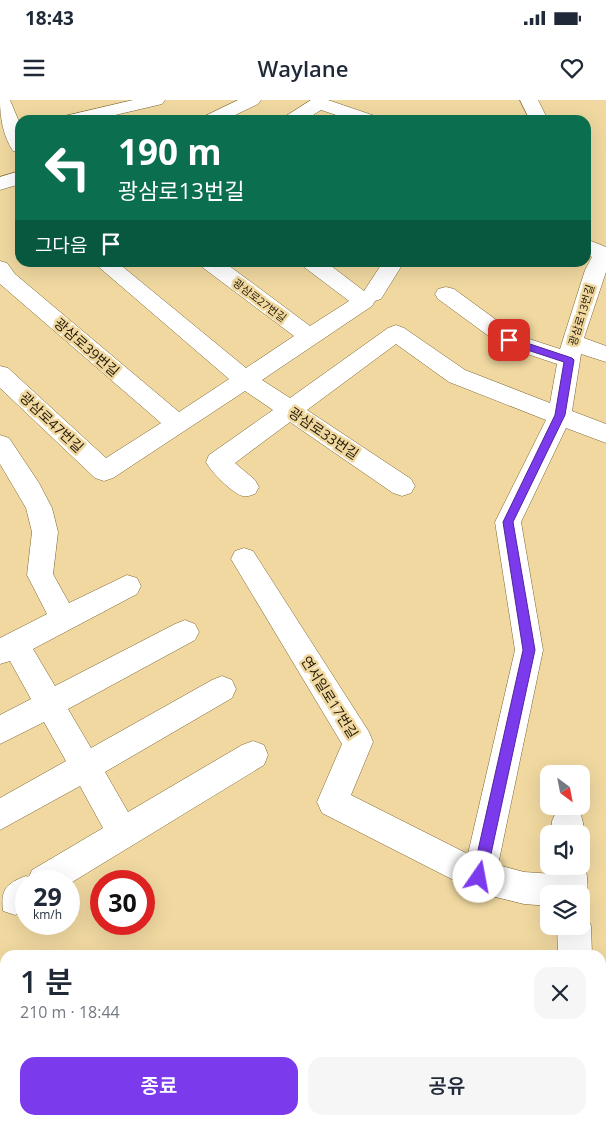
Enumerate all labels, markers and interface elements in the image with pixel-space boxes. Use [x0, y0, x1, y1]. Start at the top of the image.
text: 18:43 [25, 5, 74, 31]
text: Waylane [258, 53, 348, 83]
icon: menu [20, 54, 48, 82]
icon: heart [558, 54, 586, 82]
text: 190 m [118, 128, 222, 175]
icon: left [35, 135, 100, 200]
text: 광삼로13번길 [118, 175, 244, 205]
icon: arrive [97, 230, 125, 258]
text: 그다음 [35, 232, 87, 258]
street label: 광삼로27번길 [230, 275, 290, 325]
street label: 광삼로13번길 [565, 283, 597, 347]
street label: 광삼로39번길 [50, 313, 124, 381]
pin [488, 319, 530, 361]
icon: arrive [495, 326, 523, 354]
street label: 광삼로47번길 [16, 388, 88, 456]
street label: 광삼로33번길 [285, 403, 363, 463]
street label: 연서일로17번길 [297, 652, 363, 742]
north arrow [540, 765, 590, 815]
map controls [540, 765, 590, 935]
button: sound [540, 825, 590, 875]
position arrow [452, 850, 504, 902]
speed limit sign: 30 [90, 870, 155, 935]
text: 29 [33, 879, 62, 913]
button: layers [540, 885, 590, 935]
text: km/h [33, 906, 62, 923]
text: 1 분 [20, 961, 73, 1002]
button: close [534, 967, 586, 1019]
text: 210 m · 18:44 [20, 1001, 120, 1023]
button: 종료 [20, 1057, 298, 1115]
button: 공유 [308, 1057, 586, 1115]

